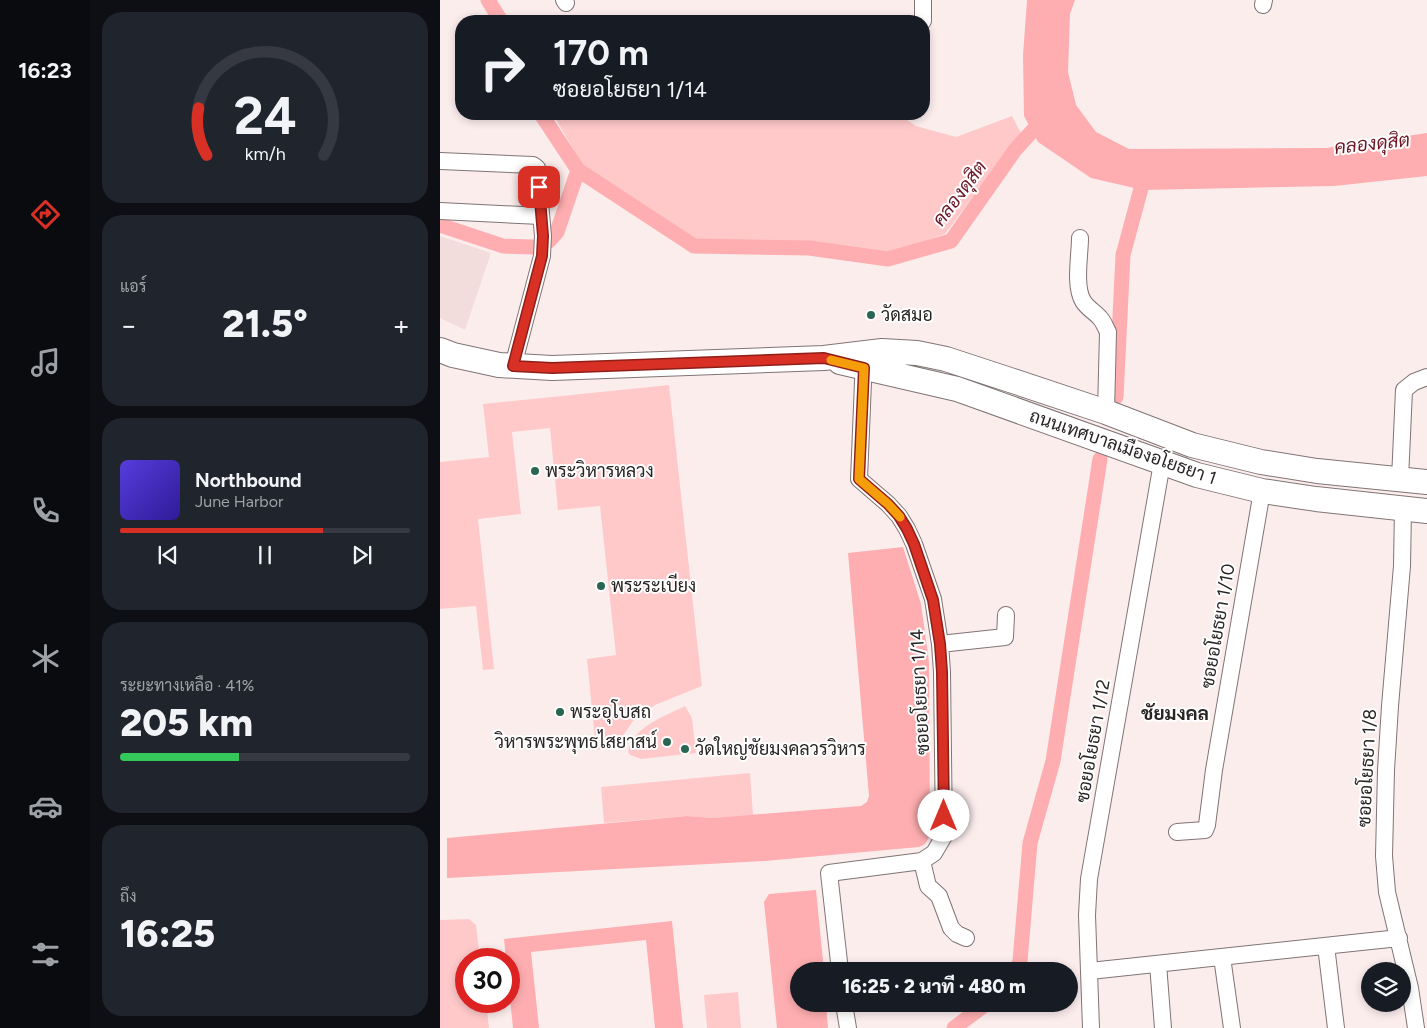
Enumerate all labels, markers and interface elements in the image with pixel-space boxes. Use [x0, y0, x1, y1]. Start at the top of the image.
text: 170 m [553, 32, 649, 74]
icon: right [470, 35, 535, 100]
text: 16:23 [18, 57, 72, 84]
text: ซอยอโยธยา 1/14 [553, 76, 707, 103]
text: 24 [233, 85, 297, 147]
water label: คลองดุสิต [1333, 128, 1411, 160]
text: km/h [245, 143, 285, 164]
water label: คลองดุสิต [927, 156, 992, 231]
pin [518, 166, 560, 208]
icon: arrive [525, 173, 553, 201]
icon: directions [28, 197, 63, 232]
text: แอร์ [120, 277, 146, 296]
text: 21.5° [222, 301, 308, 347]
place label: วัดสมอ [881, 304, 933, 326]
text: − [120, 308, 137, 342]
text: + [393, 308, 410, 342]
marker: วัดสมอ [865, 309, 877, 321]
icon: music [28, 345, 63, 380]
street label: ถนนเทศบาลเมืองอโยธยา 1 [1027, 403, 1220, 489]
place label: พระวิหารหลวง [545, 460, 654, 482]
marker: พระวิหารหลวง [529, 465, 541, 477]
text: Northbound [195, 469, 302, 492]
text: June Harbor [195, 492, 283, 511]
icon: phone [28, 493, 63, 528]
icon: previous [154, 541, 182, 569]
icon: pause [251, 541, 279, 569]
icon: next [348, 541, 376, 569]
street label: ซอยอโยธยา 1/10 [1194, 562, 1240, 690]
place label: พระระเบียง [611, 573, 696, 597]
marker: พระระเบียง [595, 580, 607, 592]
street label: ซอยอโยธยา 1/14 [904, 629, 934, 756]
icon: climate [28, 641, 63, 676]
text: ระยะทางเหลือ · 41% [120, 676, 254, 695]
street label: ซอยอโยธยา 1/12 [1069, 677, 1115, 804]
place label: พระอุโบสถ [570, 699, 651, 724]
text: 205 km [120, 700, 253, 746]
district label: ชัยมงคล [1141, 702, 1209, 725]
marker: พระอุโบสถ [554, 706, 566, 718]
street label: ซอยอโยธยา 1/8 [1351, 708, 1381, 828]
place label: วิหารพระพุทธไสยาสน์ [494, 729, 657, 754]
marker: วิหารพระพุทธไสยาสน์ [661, 736, 673, 748]
place label: วัดใหญ่ชัยมงคลวรวิหาร [695, 736, 866, 760]
marker: วัดใหญ่ชัยมงคลวรวิหาร [679, 743, 691, 755]
icon: car [28, 789, 63, 824]
position arrow [917, 789, 969, 841]
text: ถึง [120, 887, 137, 906]
text: 16:25 [120, 911, 215, 957]
icon: filters [28, 937, 63, 972]
speed limit sign: 30 [455, 948, 520, 1013]
map controls [1361, 962, 1411, 1012]
button: layers [1361, 962, 1411, 1012]
text: 16:25 · 2 นาที · 480 m [842, 975, 1026, 998]

